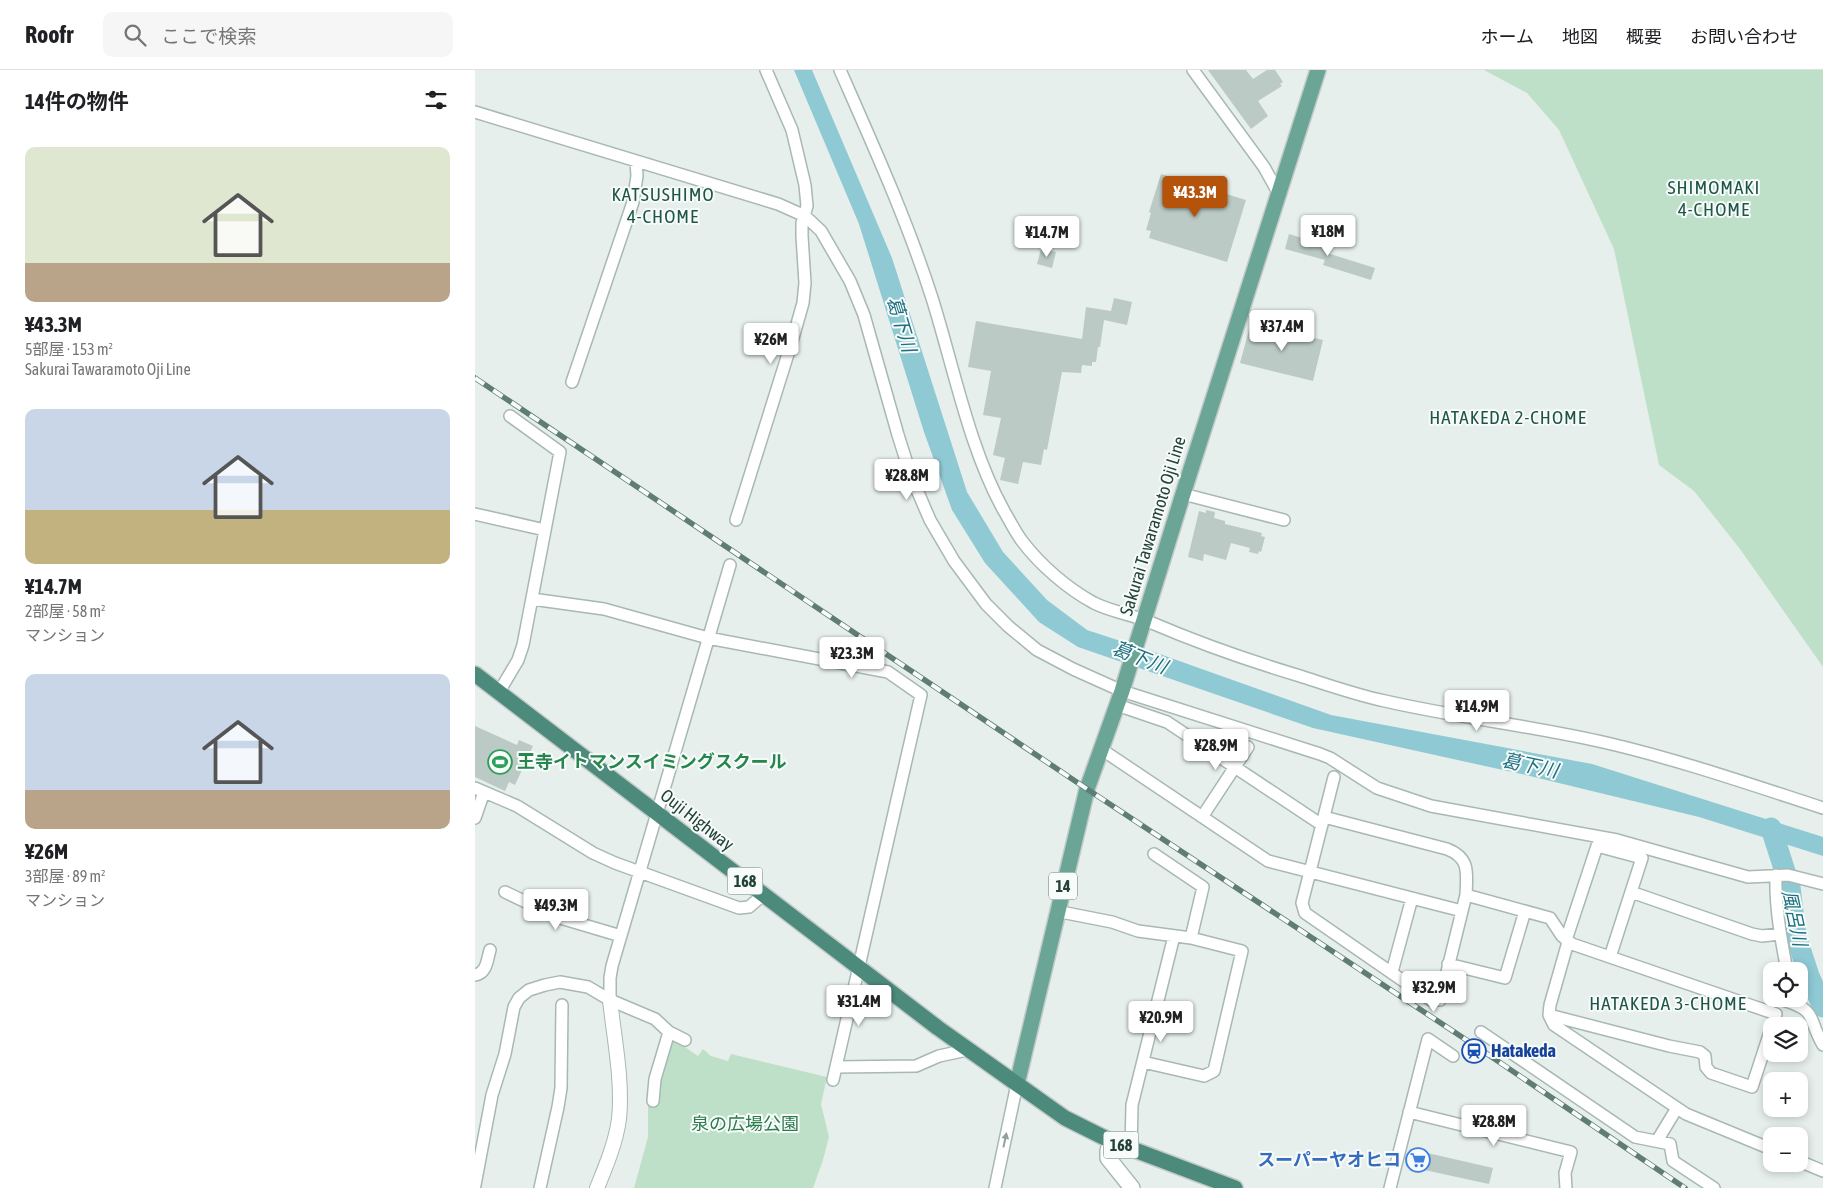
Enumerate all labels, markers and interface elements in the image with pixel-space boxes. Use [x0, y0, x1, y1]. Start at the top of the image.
search box [103, 12, 453, 57]
text: Roofr [25, 21, 73, 48]
icon: search [121, 21, 149, 49]
text: ここで検索 [161, 25, 256, 47]
text: ホーム [1481, 26, 1534, 47]
text: 地図 [1562, 26, 1598, 47]
text: 概要 [1626, 26, 1662, 47]
text: お問い合わせ [1690, 26, 1798, 47]
icon: filters [422, 86, 450, 114]
text: 14件の物件 [25, 89, 129, 113]
pin: ¥43.3M [1154, 176, 1236, 218]
district label: SHIMOMAKI 4-CHOME [1668, 176, 1760, 220]
icon: home [193, 180, 283, 270]
district label: KATSUSHIMO 4-CHOME [611, 183, 715, 227]
text: ¥43.3M [1173, 183, 1217, 201]
pin: ¥18M [1298, 214, 1358, 257]
pin: ¥14.7M [1006, 216, 1088, 258]
text: ¥18M [1312, 222, 1344, 240]
text: ¥14.7M [1025, 223, 1069, 241]
water label: 葛下川 [883, 294, 921, 356]
pin: ¥37.4M [1241, 310, 1323, 352]
text: ¥43.3M [25, 312, 82, 336]
text: ¥37.4M [1260, 317, 1304, 335]
pin: ¥26M [741, 322, 801, 365]
text: ¥26M [755, 330, 787, 348]
text: 5部屋 · 153 m² [25, 340, 113, 358]
text: Sakurai Tawaramoto Oji Line [25, 360, 191, 378]
district label: HATAKEDA 2-CHOME [1429, 406, 1587, 428]
street label: Sakurai Tawaramoto Oji Line [1115, 434, 1190, 618]
icon: home [193, 442, 283, 532]
pin: ¥28.8M [866, 458, 948, 501]
text: ¥28.8M [885, 466, 929, 484]
text: ¥14.7M [25, 574, 82, 598]
text: 2部屋 · 58 m² [25, 602, 106, 620]
text: マンション [25, 626, 105, 644]
pin: ¥23.3M [811, 636, 893, 679]
water label: 葛下川 [1109, 637, 1172, 678]
text: ¥23.3M [830, 644, 874, 662]
pin: ¥14.9M [1436, 690, 1518, 732]
text: ¥14.9M [1455, 697, 1499, 715]
icon: home [193, 707, 283, 797]
pin: ¥28.9M [1175, 728, 1257, 771]
text: ¥28.9M [1194, 736, 1238, 754]
water label: 葛下川 [1500, 748, 1562, 782]
sports icon: 王寺イトマンスイミングスクール [487, 749, 513, 775]
place label: 王寺イトマンスイミングスクール [517, 751, 787, 772]
street label: Ouji Highway [656, 784, 738, 855]
text: ¥26M [25, 839, 68, 863]
text: 3部屋 · 89 m² [25, 867, 106, 885]
road number: 168 [727, 868, 763, 894]
road number: 14 [1049, 872, 1077, 899]
pin: ¥49.3M [515, 888, 597, 931]
water label: 風呂川 [1778, 888, 1812, 950]
text: マンション [25, 891, 105, 909]
text: ¥49.3M [534, 896, 578, 914]
map controls [1763, 962, 1808, 1172]
button: locate [1763, 962, 1808, 1007]
pin: ¥32.9M [1393, 970, 1475, 1013]
text: ¥32.9M [1412, 978, 1456, 996]
pin: ¥31.4M [818, 984, 900, 1027]
text: ¥31.4M [837, 992, 881, 1010]
district label: HATAKEDA 3-CHOME [1589, 992, 1747, 1014]
pin: ¥20.9M [1120, 1000, 1202, 1043]
text: ¥20.9M [1139, 1008, 1183, 1026]
button: layers [1763, 1017, 1808, 1062]
station icon: Hatakeda [1461, 1038, 1487, 1064]
place label: Hatakeda [1491, 1040, 1556, 1061]
button: + [1763, 1072, 1808, 1117]
pin: ¥28.8M [1453, 1104, 1535, 1147]
text: ¥28.8M [1472, 1112, 1516, 1130]
park label: 泉の広場公園 [691, 1113, 799, 1134]
button: − [1763, 1127, 1808, 1172]
road number: 168 [1103, 1132, 1139, 1158]
one-way arrow [1001, 1133, 1009, 1148]
supermarket icon: スーパーヤオヒコ [1405, 1147, 1431, 1173]
place label: スーパーヤオヒコ [1257, 1149, 1401, 1170]

